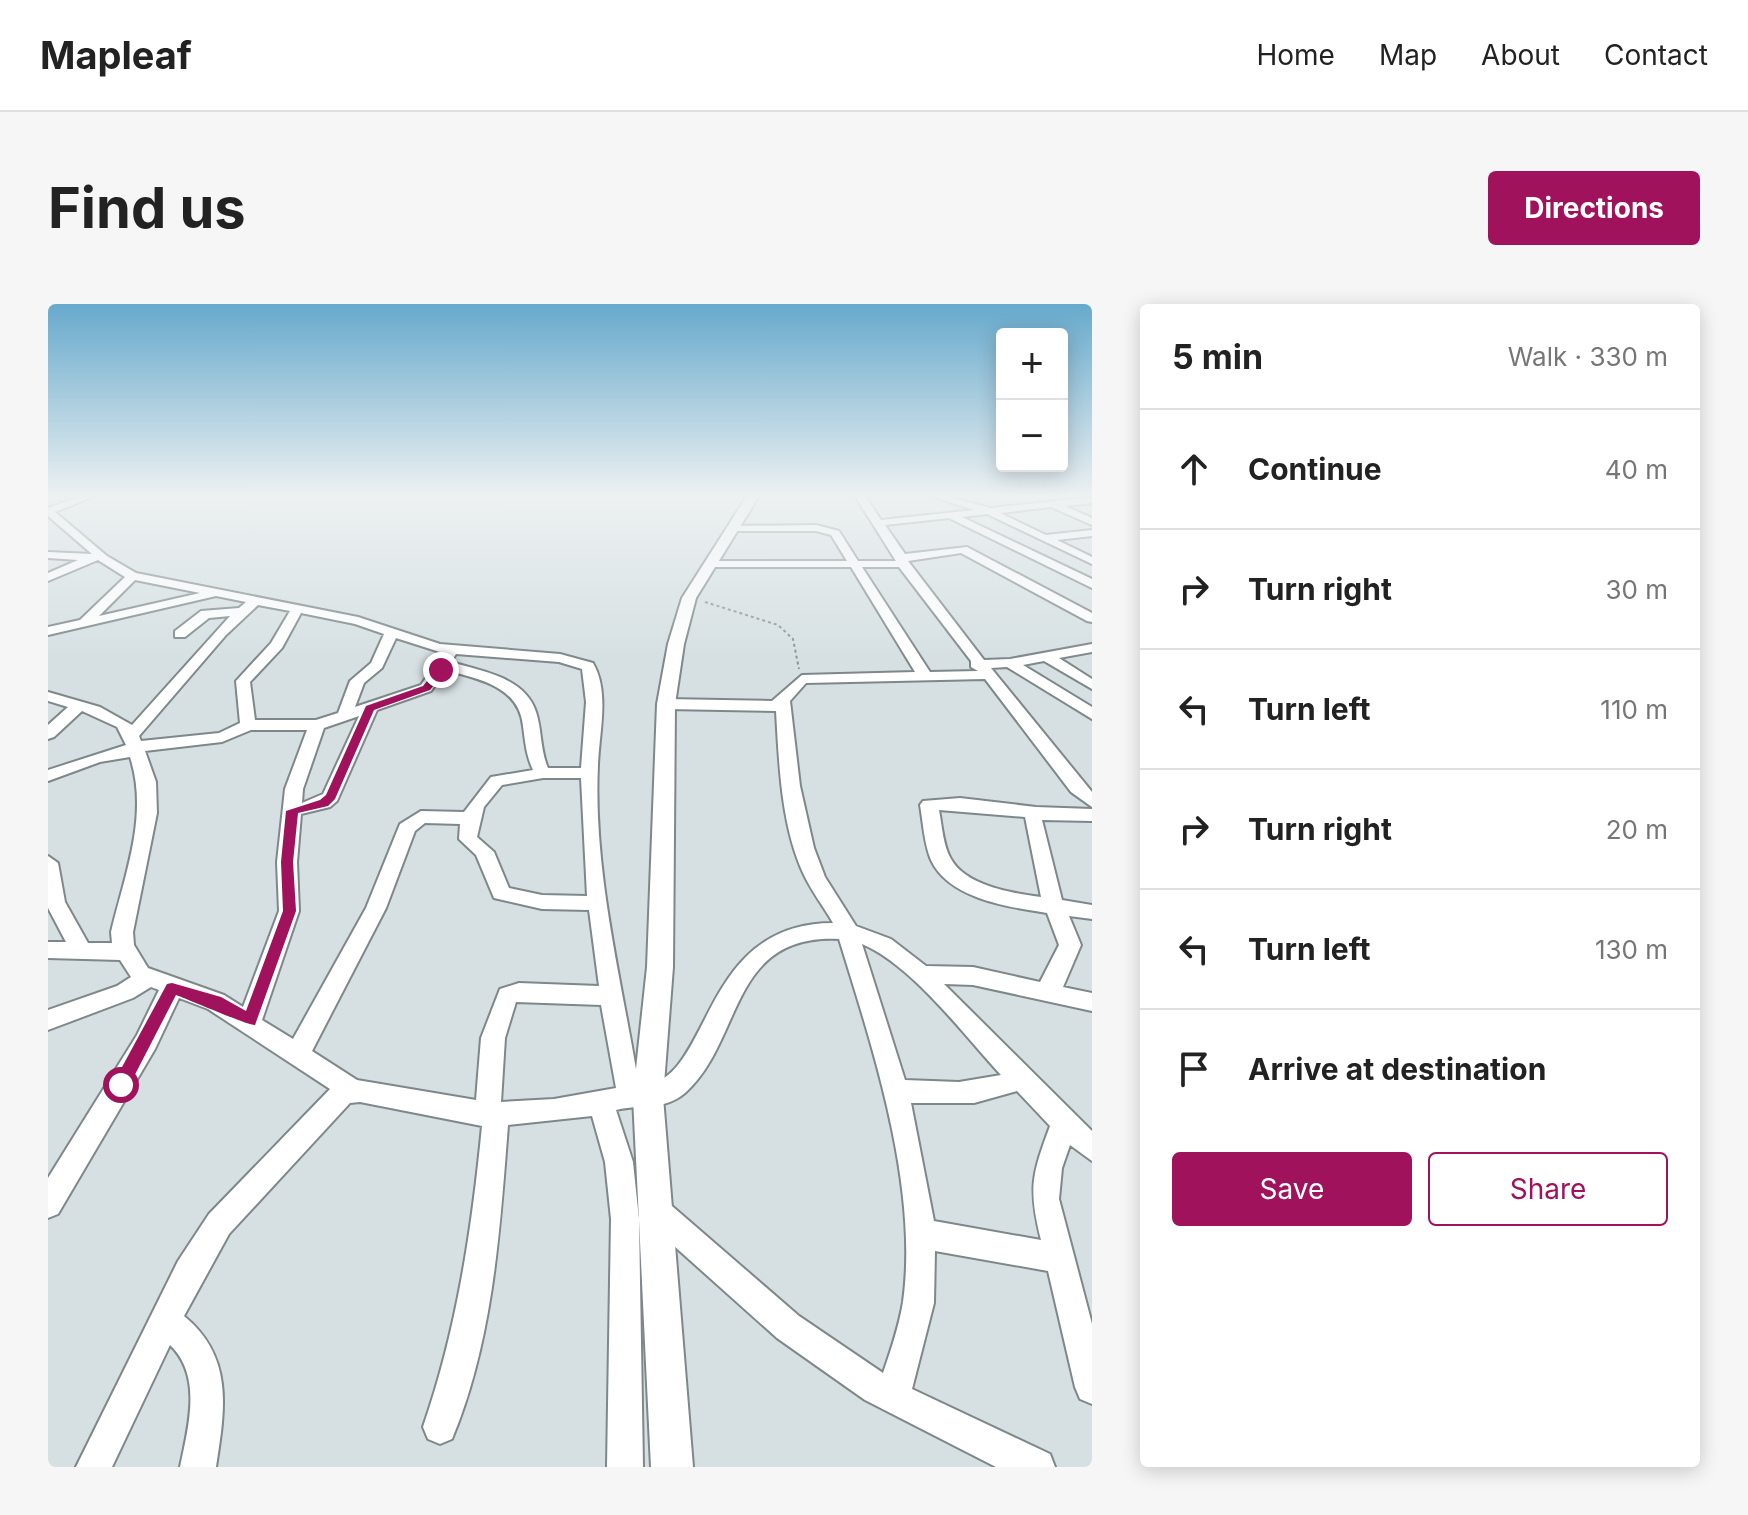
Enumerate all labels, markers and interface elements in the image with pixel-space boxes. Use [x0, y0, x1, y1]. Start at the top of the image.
text: Mapleaf [40, 32, 192, 78]
text: Home [1256, 38, 1335, 72]
text: Map [1379, 38, 1437, 72]
text: About [1481, 38, 1560, 72]
text: Contact [1604, 38, 1708, 72]
button: Directions [1488, 171, 1700, 245]
text: Find us [48, 174, 246, 242]
map controls [996, 328, 1068, 472]
button: + [996, 328, 1068, 400]
text: 5 min [1172, 336, 1263, 377]
text: Walk · 330 m [1508, 341, 1668, 372]
button: − [996, 400, 1068, 472]
icon: ahead [1172, 447, 1216, 491]
text: Continue [1248, 451, 1382, 487]
text: 40 m [1605, 454, 1668, 485]
icon: right [1172, 567, 1216, 611]
text: Turn right [1248, 571, 1392, 607]
text: 30 m [1605, 574, 1668, 605]
route end [423, 652, 459, 688]
icon: left [1172, 687, 1216, 731]
text: Turn left [1248, 691, 1370, 727]
text: 110 m [1600, 694, 1668, 725]
icon: right [1172, 807, 1216, 851]
text: Turn right [1248, 811, 1392, 847]
text: 20 m [1606, 814, 1668, 845]
icon: left [1172, 927, 1216, 971]
text: Turn left [1248, 931, 1370, 967]
text: 130 m [1595, 934, 1668, 965]
icon: arrive [1172, 1047, 1216, 1091]
text: Arrive at destination [1248, 1051, 1546, 1087]
route start [103, 1067, 139, 1103]
button: Save [1172, 1152, 1412, 1226]
button: Share [1428, 1152, 1668, 1226]

